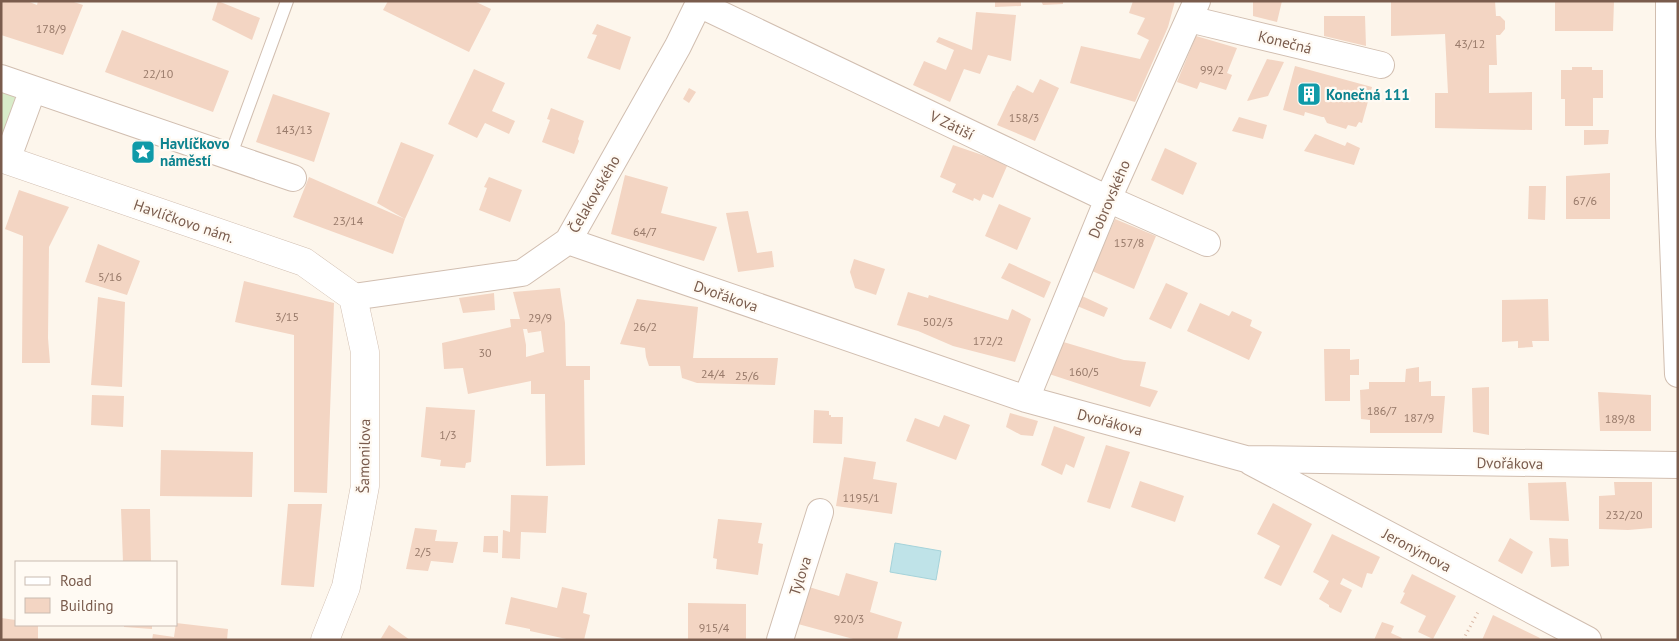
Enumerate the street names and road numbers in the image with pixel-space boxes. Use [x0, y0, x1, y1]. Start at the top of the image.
street label: Konečná [1256, 26, 1314, 58]
street label: V Zátiší [926, 106, 977, 144]
street label: Čelakovského [564, 152, 624, 236]
street label: Dobrovského [1084, 157, 1134, 241]
street label: Havlíčkovo nám. [131, 195, 237, 247]
street label: Dvořákova [691, 276, 761, 316]
street label: Dvořákova [1075, 404, 1145, 440]
street label: Šamonilova [354, 418, 374, 494]
street label: Dvořákova [1476, 453, 1544, 473]
street label: Jeronýmova [1379, 524, 1455, 576]
street label: Tylova [785, 554, 815, 598]

